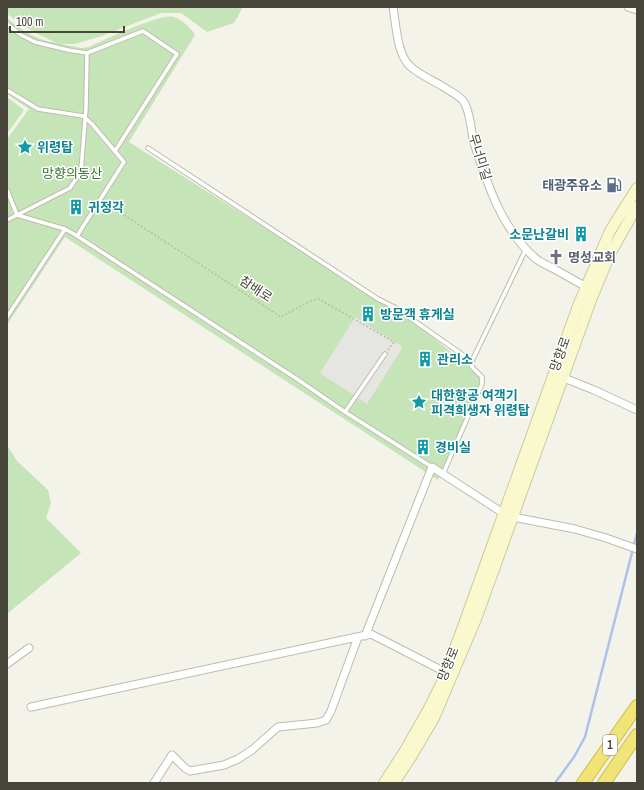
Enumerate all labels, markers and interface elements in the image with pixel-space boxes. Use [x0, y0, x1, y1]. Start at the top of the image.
scale bar [10, 8, 124, 34]
text: 100 m [16, 14, 43, 30]
street label: 무너미길 [465, 132, 495, 182]
place icon: 위령탑 [16, 138, 34, 156]
place label: 위령탑 [37, 139, 73, 156]
park label: 망향의동산 [42, 165, 102, 182]
fuel station icon: 태광주유소 [605, 176, 623, 194]
place label: 태광주유소 [542, 177, 602, 194]
building icon: 귀정각 [67, 198, 85, 216]
place label: 귀정각 [88, 199, 124, 216]
building icon: 소문난갈비 [572, 225, 590, 243]
place label: 소문난갈비 [509, 226, 569, 243]
church icon: 명성교회 [547, 248, 565, 266]
place label: 명성교회 [568, 249, 616, 266]
street label: 참배로 [236, 272, 276, 306]
building icon: 방문객 휴게실 [359, 305, 377, 323]
place label: 방문객 휴게실 [380, 306, 455, 323]
street label: 망향로 [546, 334, 574, 374]
building icon: 관리소 [416, 350, 434, 368]
place label: 관리소 [437, 351, 473, 368]
place label: 대한항공 여객기 피격희생자 위령탑 [431, 387, 530, 419]
place icon: 대한항공 여객기 피격희생자 위령탑 [410, 393, 428, 411]
building icon: 경비실 [414, 438, 432, 456]
place label: 경비실 [435, 439, 471, 456]
street label: 망향로 [433, 644, 463, 684]
road number: 1 [603, 735, 617, 755]

